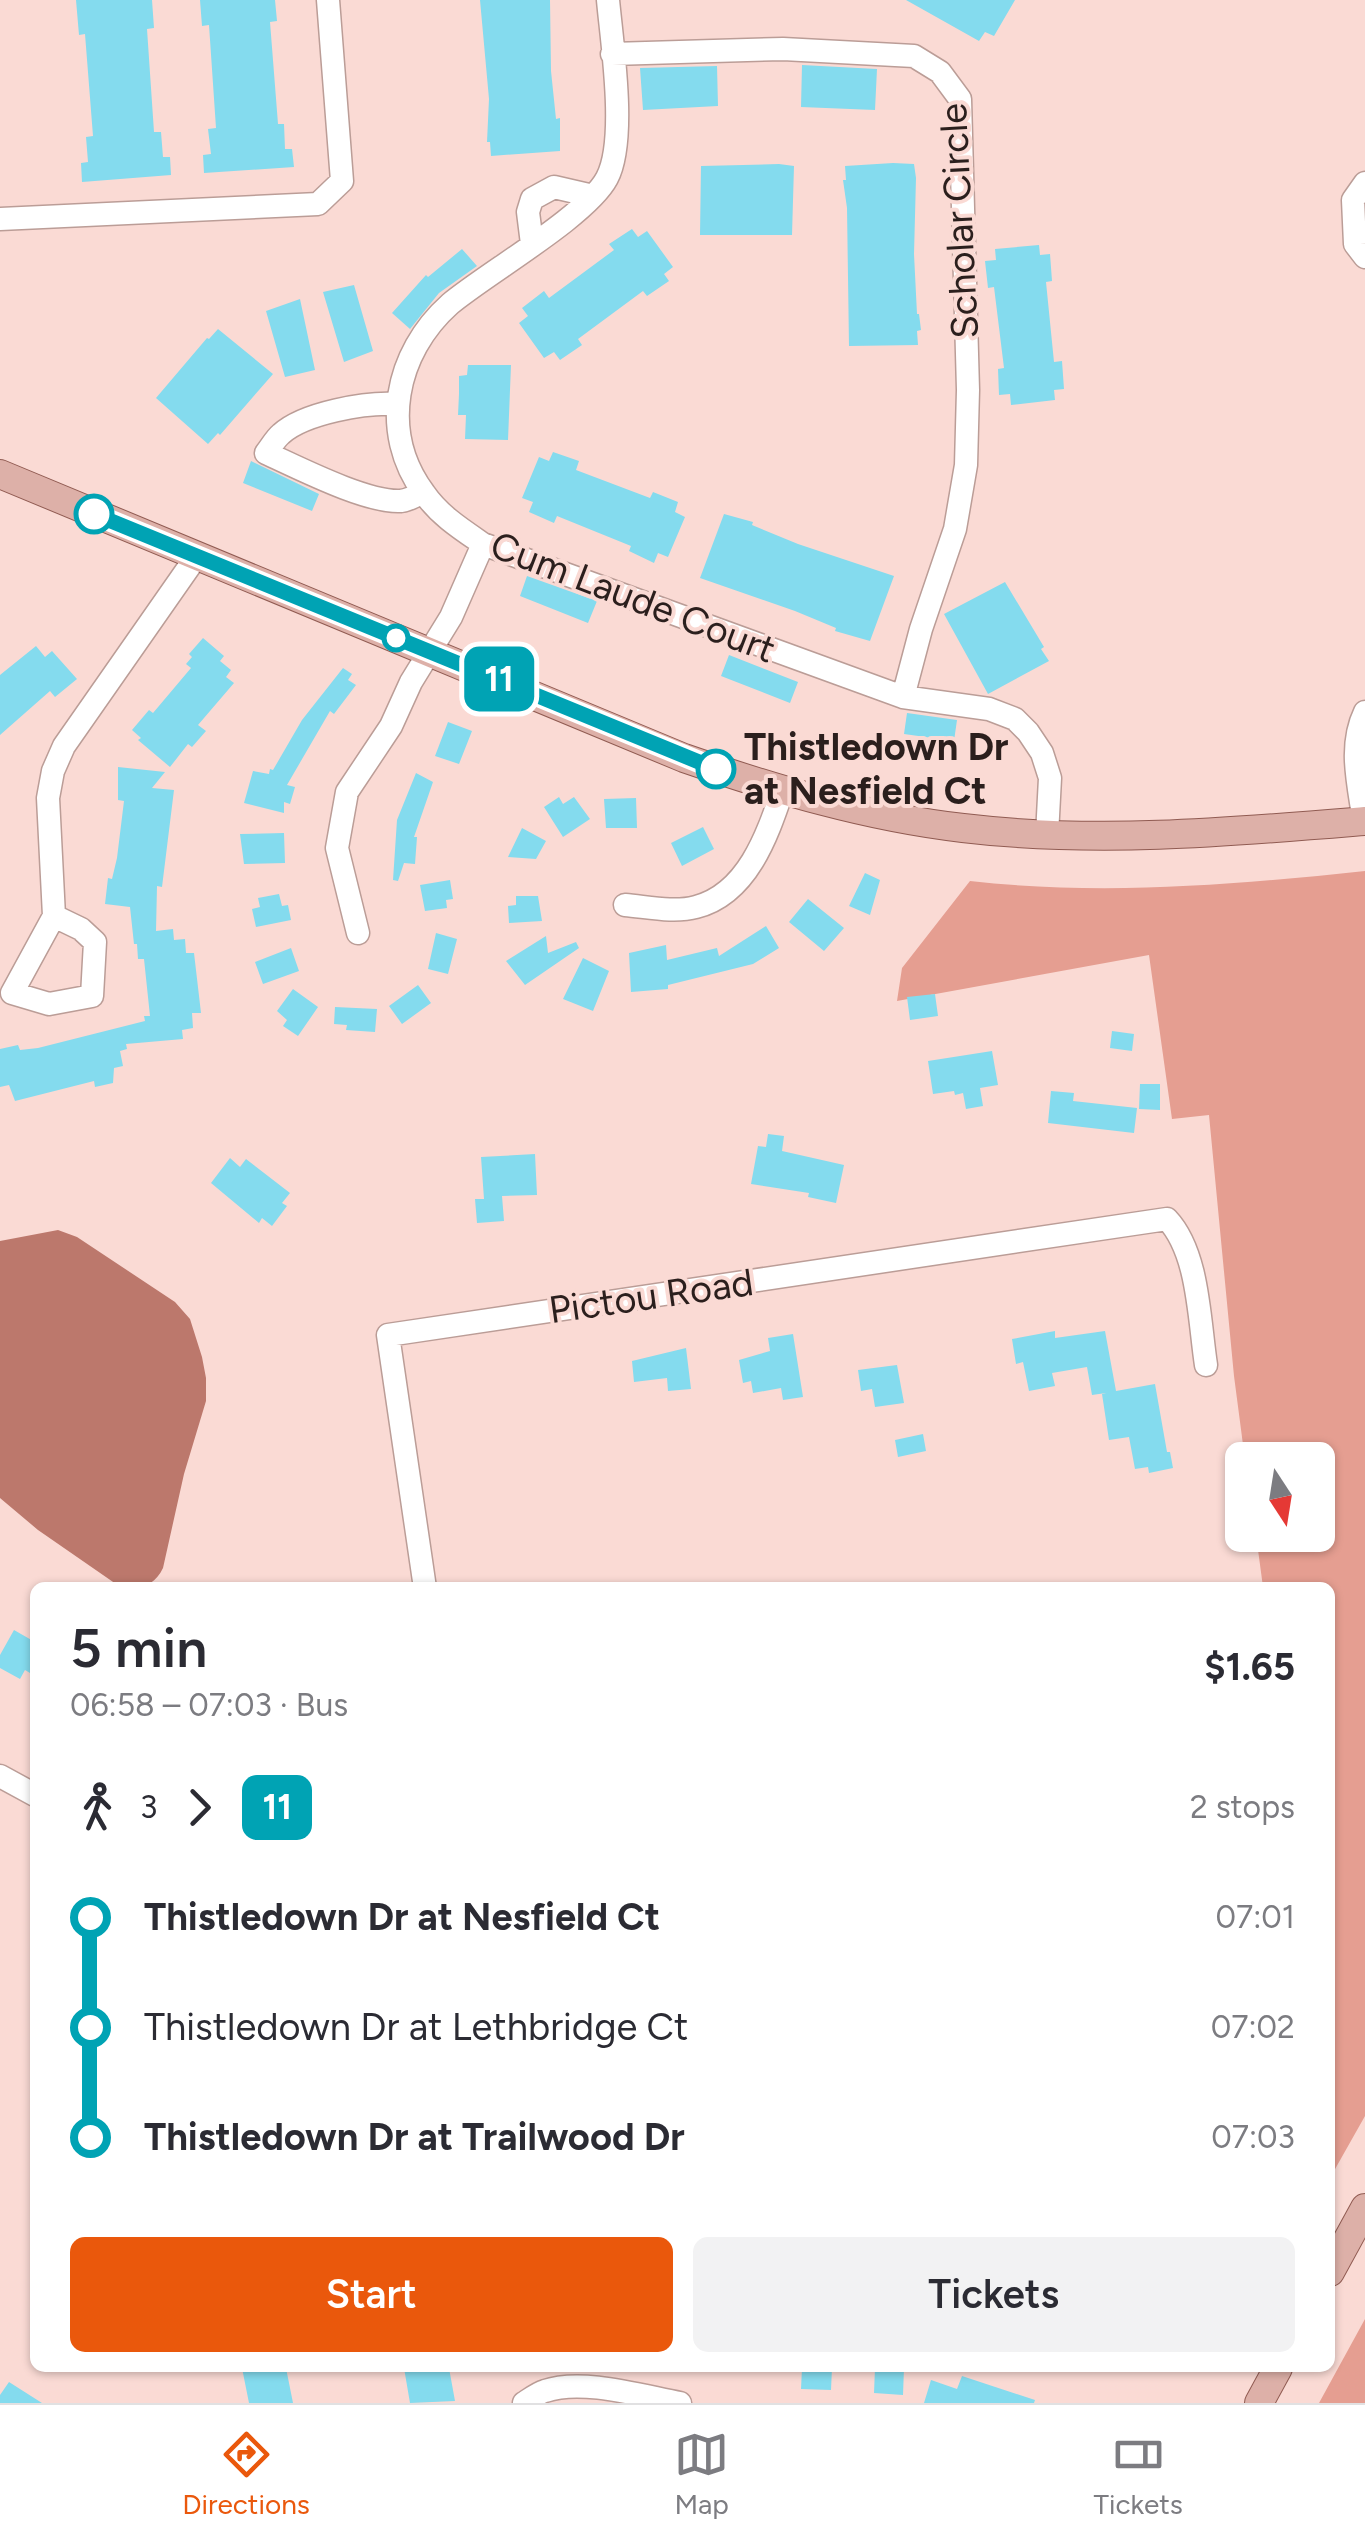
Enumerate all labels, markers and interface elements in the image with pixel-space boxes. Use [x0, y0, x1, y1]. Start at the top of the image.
street label: Scholar Circle [930, 102, 988, 340]
unlabelled marker [75, 495, 113, 533]
street label: Cum Laude Court [484, 522, 782, 672]
unlabelled marker [383, 625, 409, 651]
line badge: 11 [454, 646, 544, 712]
text: 11 [484, 658, 514, 700]
place label: Thistledown Dr at Nesfield Ct [744, 724, 1008, 814]
marker: Thistledown Dr at Nesfield Ct [697, 750, 735, 788]
street label: Pictou Road [546, 1259, 756, 1333]
north arrow [1225, 1442, 1335, 1552]
map controls [1225, 1442, 1335, 1552]
text: 5 min [70, 1615, 207, 1681]
text: $1.65 [1204, 1644, 1295, 1690]
text: 06:58 – 07:03 · Bus [70, 1686, 348, 1724]
icon: walk [70, 1780, 125, 1835]
icon: forward [172, 1780, 227, 1835]
text: 11 [262, 1786, 292, 1828]
text: 3 [140, 1788, 157, 1826]
text: 2 stops [1190, 1788, 1295, 1826]
text: Thistledown Dr at Nesfield Ct [144, 1894, 660, 1940]
text: 07:01 [1215, 1898, 1295, 1936]
text: Thistledown Dr at Lethbridge Ct [144, 2004, 688, 2050]
text: 07:02 [1211, 2008, 1295, 2046]
text: Thistledown Dr at Trailwood Dr [144, 2114, 685, 2160]
text: 07:03 [1211, 2118, 1295, 2156]
button: Start [70, 2237, 673, 2352]
button: Tickets [693, 2237, 1295, 2352]
tab: Directions [182, 2427, 310, 2521]
tab: Map [674, 2427, 729, 2521]
tab: Tickets [1094, 2427, 1183, 2521]

